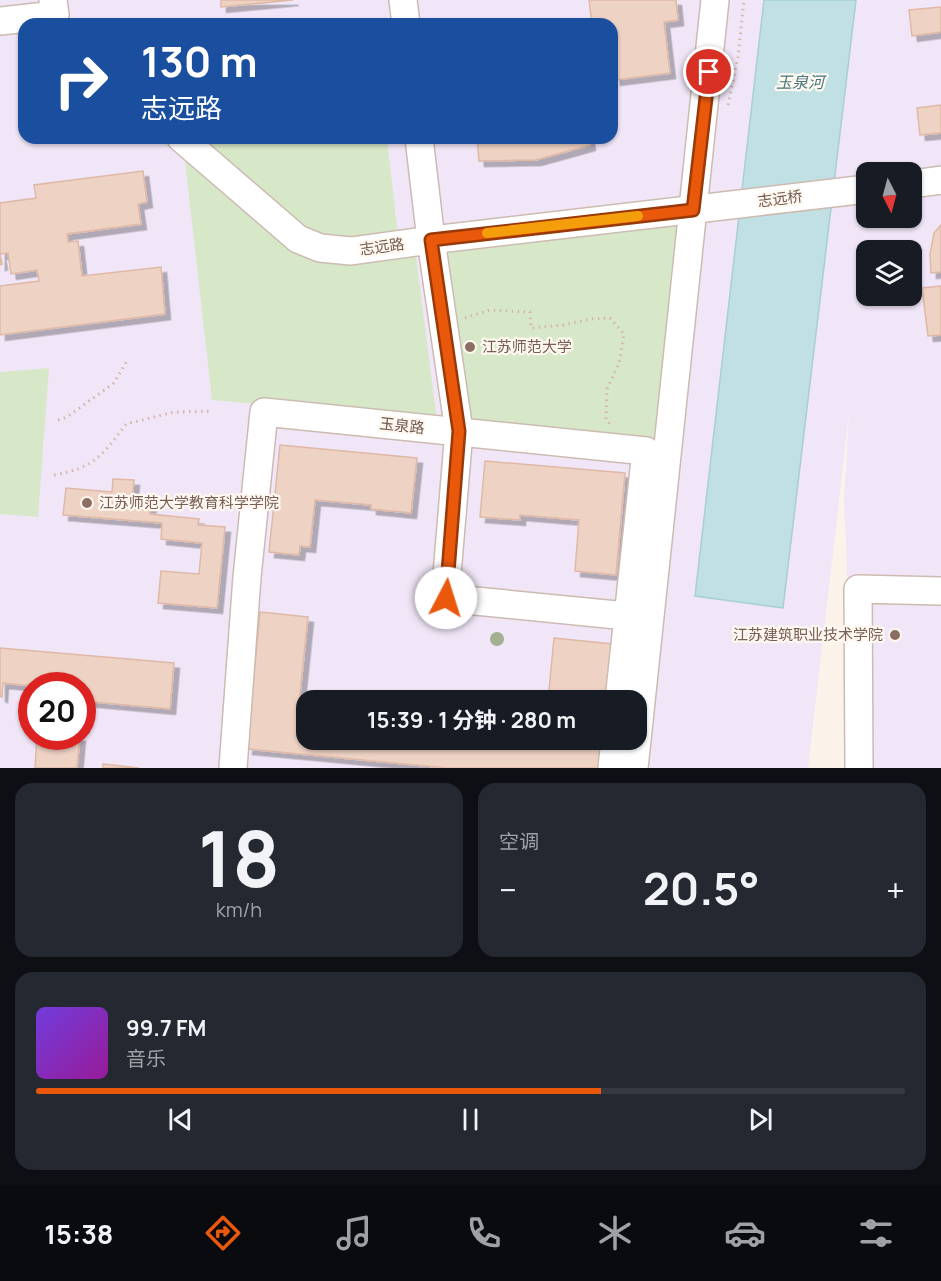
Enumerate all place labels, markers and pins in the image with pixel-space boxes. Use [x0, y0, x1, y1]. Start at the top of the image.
pin [683, 46, 734, 97]
place label: 江苏师范大学 [482, 336, 572, 357]
marker: 江苏师范大学 [463, 340, 477, 354]
place label: 江苏师范大学教育科学学院 [99, 492, 279, 513]
marker: 江苏师范大学教育科学学院 [80, 496, 94, 510]
place label: 江苏建筑职业技术学院 [733, 624, 883, 645]
marker: 江苏建筑职业技术学院 [888, 628, 902, 642]

